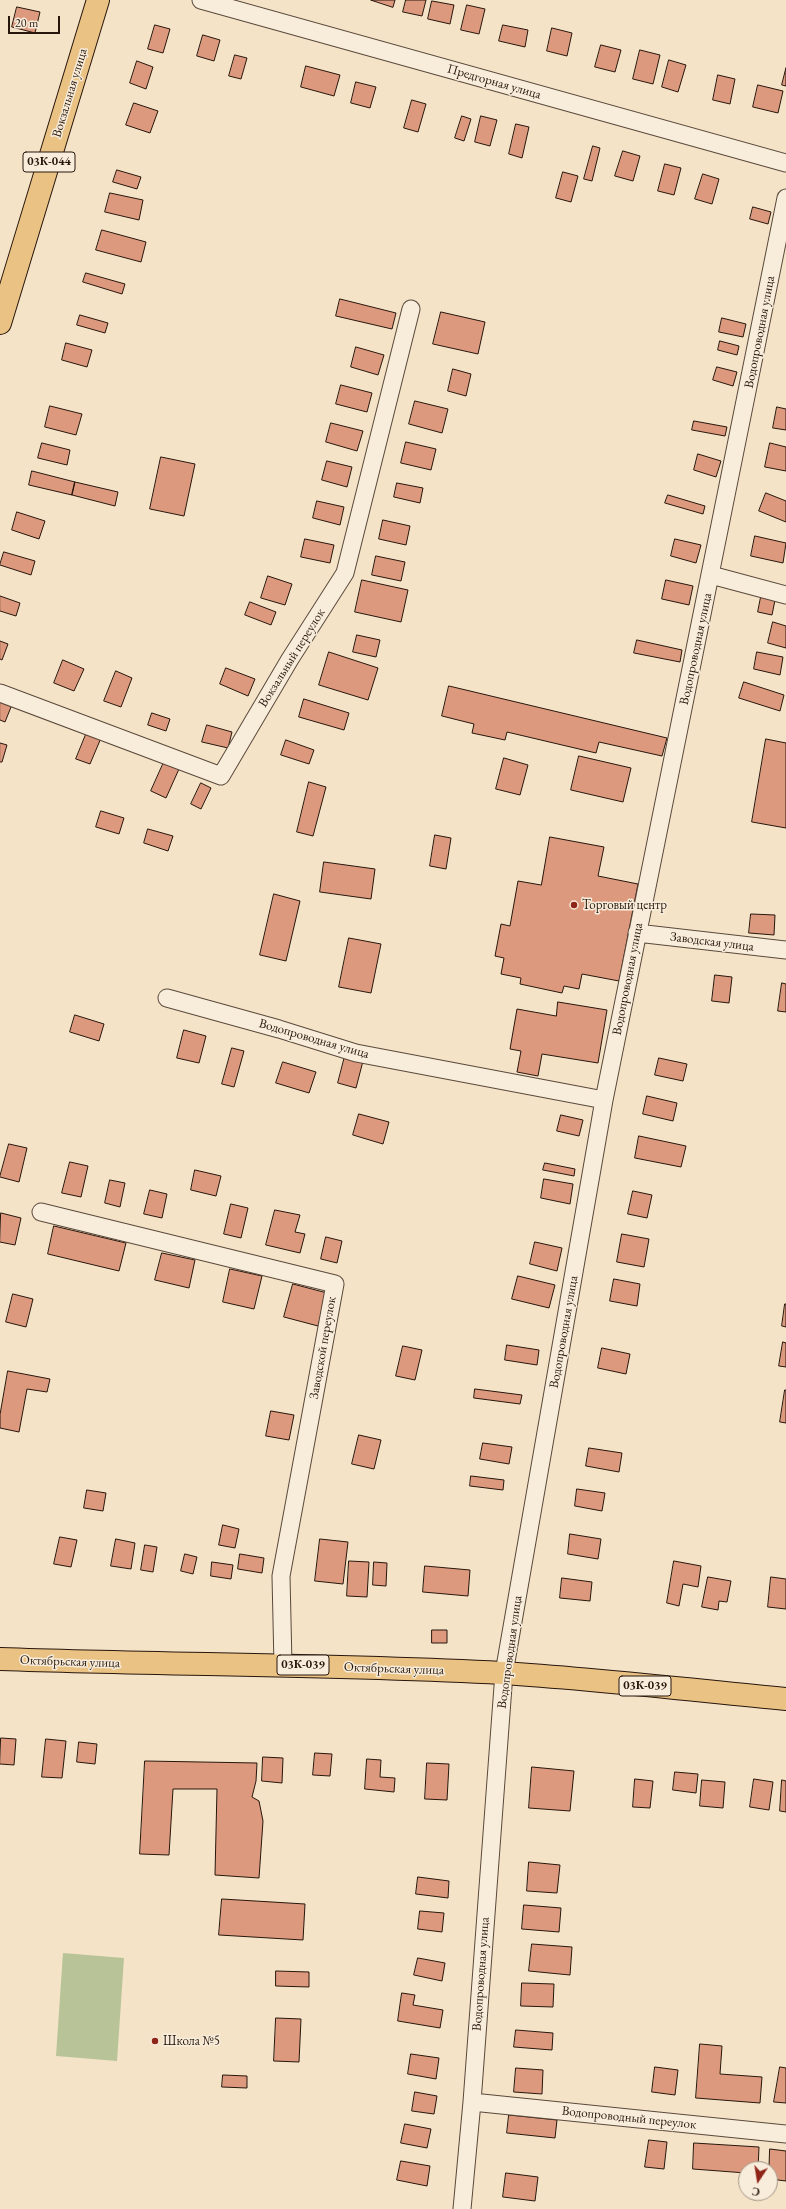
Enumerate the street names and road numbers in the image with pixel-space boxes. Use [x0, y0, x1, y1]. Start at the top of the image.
street label: Вокзальная улица [49, 47, 91, 139]
street label: Предгорная улица [445, 61, 543, 103]
road number: 03К-044 [23, 152, 75, 172]
street label: Водопроводная улица [741, 275, 779, 389]
street label: Водопроводная улица [677, 592, 715, 706]
street label: Вокзальный переулок [255, 606, 329, 710]
street label: Водопроводная улица [609, 922, 647, 1036]
street label: Заводская улица [669, 929, 755, 955]
street label: Водопроводная улица [257, 1016, 371, 1062]
street label: Водопроводная улица [546, 1274, 582, 1390]
street label: Заводской переулок [306, 1295, 340, 1401]
street label: Водопроводная улица [494, 1594, 526, 1710]
street label: Октябрьская улица [20, 1652, 120, 1672]
road number: 03К-039 [277, 1655, 329, 1675]
street label: Октябрьская улица [344, 1659, 444, 1679]
road number: 03К-039 [619, 1676, 671, 1696]
street label: Водопроводная улица [469, 1917, 493, 2031]
street label: Водопроводный переулок [561, 2103, 697, 2133]

